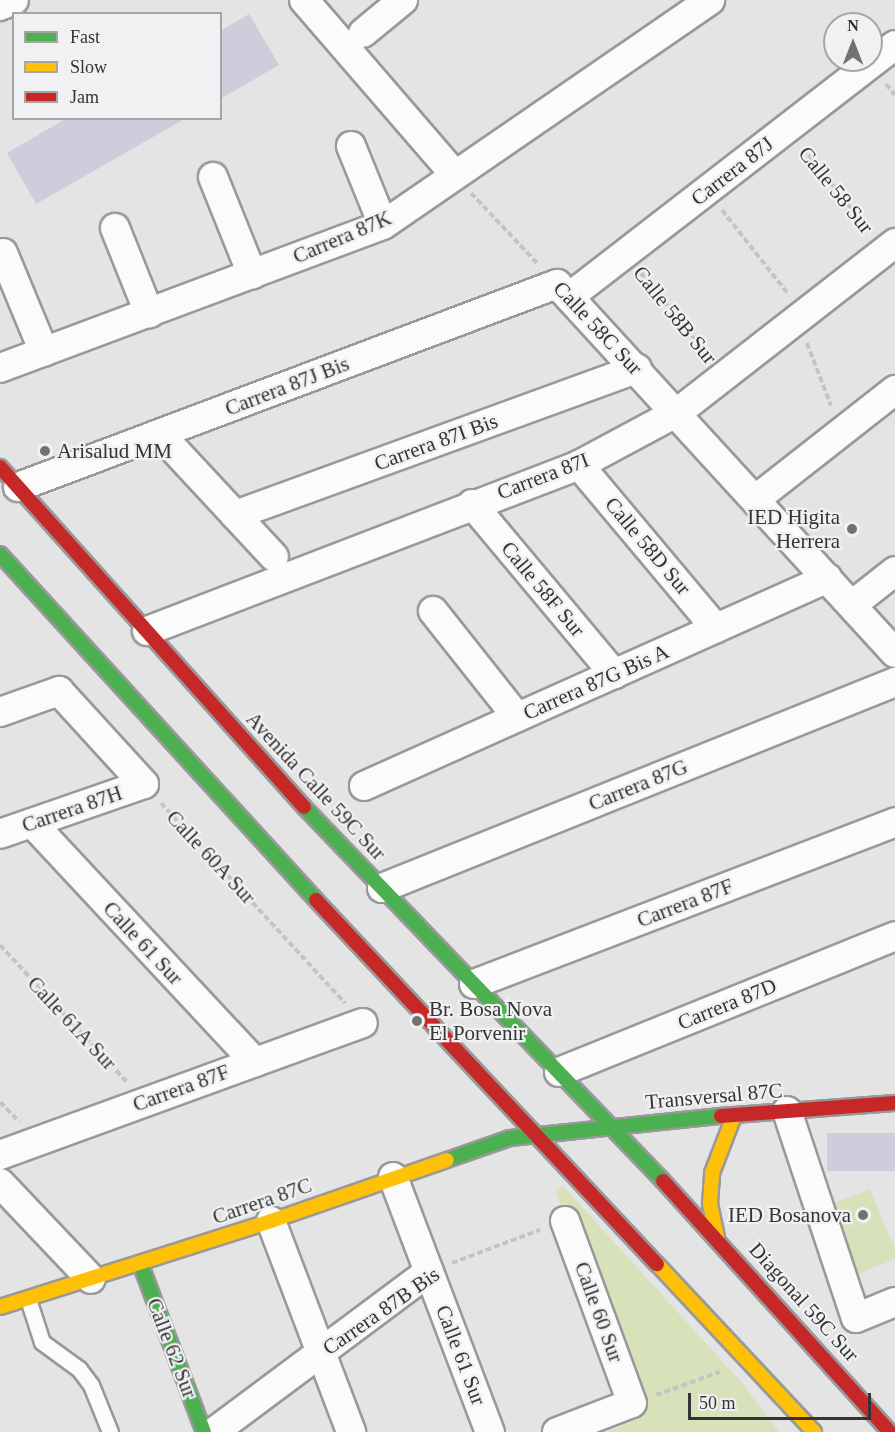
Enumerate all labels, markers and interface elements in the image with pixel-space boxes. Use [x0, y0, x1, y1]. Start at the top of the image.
legend [12, 12, 222, 120]
north arrow [823, 12, 883, 72]
text: N [847, 17, 859, 34]
text: Fast [70, 27, 100, 47]
text: Slow [70, 57, 107, 77]
text: Jam [70, 87, 99, 107]
street label: Carrera 87J [686, 131, 778, 211]
street label: Calle 58 Sur [793, 141, 879, 239]
street label: Carrera 87K [289, 205, 395, 269]
street label: Calle 58B Sur [628, 261, 722, 369]
street label: Calle 58C Sur [548, 276, 648, 380]
street label: Carrera 87J Bis [222, 351, 352, 421]
street label: Carrera 87I Bis [371, 408, 501, 476]
place label: Arisalud MM [57, 438, 172, 464]
marker: Arisalud MM [38, 444, 52, 458]
street label: Carrera 87I [494, 447, 592, 505]
street label: Calle 58D Sur [600, 492, 696, 600]
place label: IED Higita Herrera [747, 504, 840, 554]
marker: IED Higita Herrera [845, 522, 859, 536]
street label: Calle 58F Sur [496, 536, 590, 642]
street label: Carrera 87G Bis A [519, 638, 673, 726]
street label: Avenida Calle 59C Sur [241, 707, 391, 865]
street label: Carrera 87G [585, 754, 691, 816]
street label: Carrera 87H [19, 780, 125, 838]
street label: Calle 60A Sur [161, 804, 261, 910]
street label: Carrera 87F [633, 873, 737, 933]
street label: Calle 61 Sur [98, 896, 188, 990]
street label: Calle 61A Sur [22, 970, 122, 1076]
street label: Carrera 87D [674, 973, 780, 1035]
place label: Br. Bosa Nova El Porvenir [429, 996, 552, 1046]
marker: Br. Bosa Nova El Porvenir [410, 1014, 424, 1028]
street label: Carrera 87F [129, 1059, 233, 1117]
street label: Transversal 87C [644, 1077, 784, 1115]
street label: Carrera 87C [209, 1172, 315, 1230]
place label: IED Bosanova [728, 1202, 851, 1228]
marker: IED Bosanova [856, 1208, 870, 1222]
street label: Diagonal 59C Sur [744, 1237, 864, 1367]
street label: Calle 60 Sur [569, 1258, 629, 1366]
street label: Carrera 87B Bis [318, 1262, 444, 1360]
street label: Calle 62 Sur [141, 1294, 203, 1402]
street label: Calle 61 Sur [430, 1301, 492, 1409]
scale bar [691, 1381, 874, 1419]
text: 50 m [699, 1393, 736, 1413]

